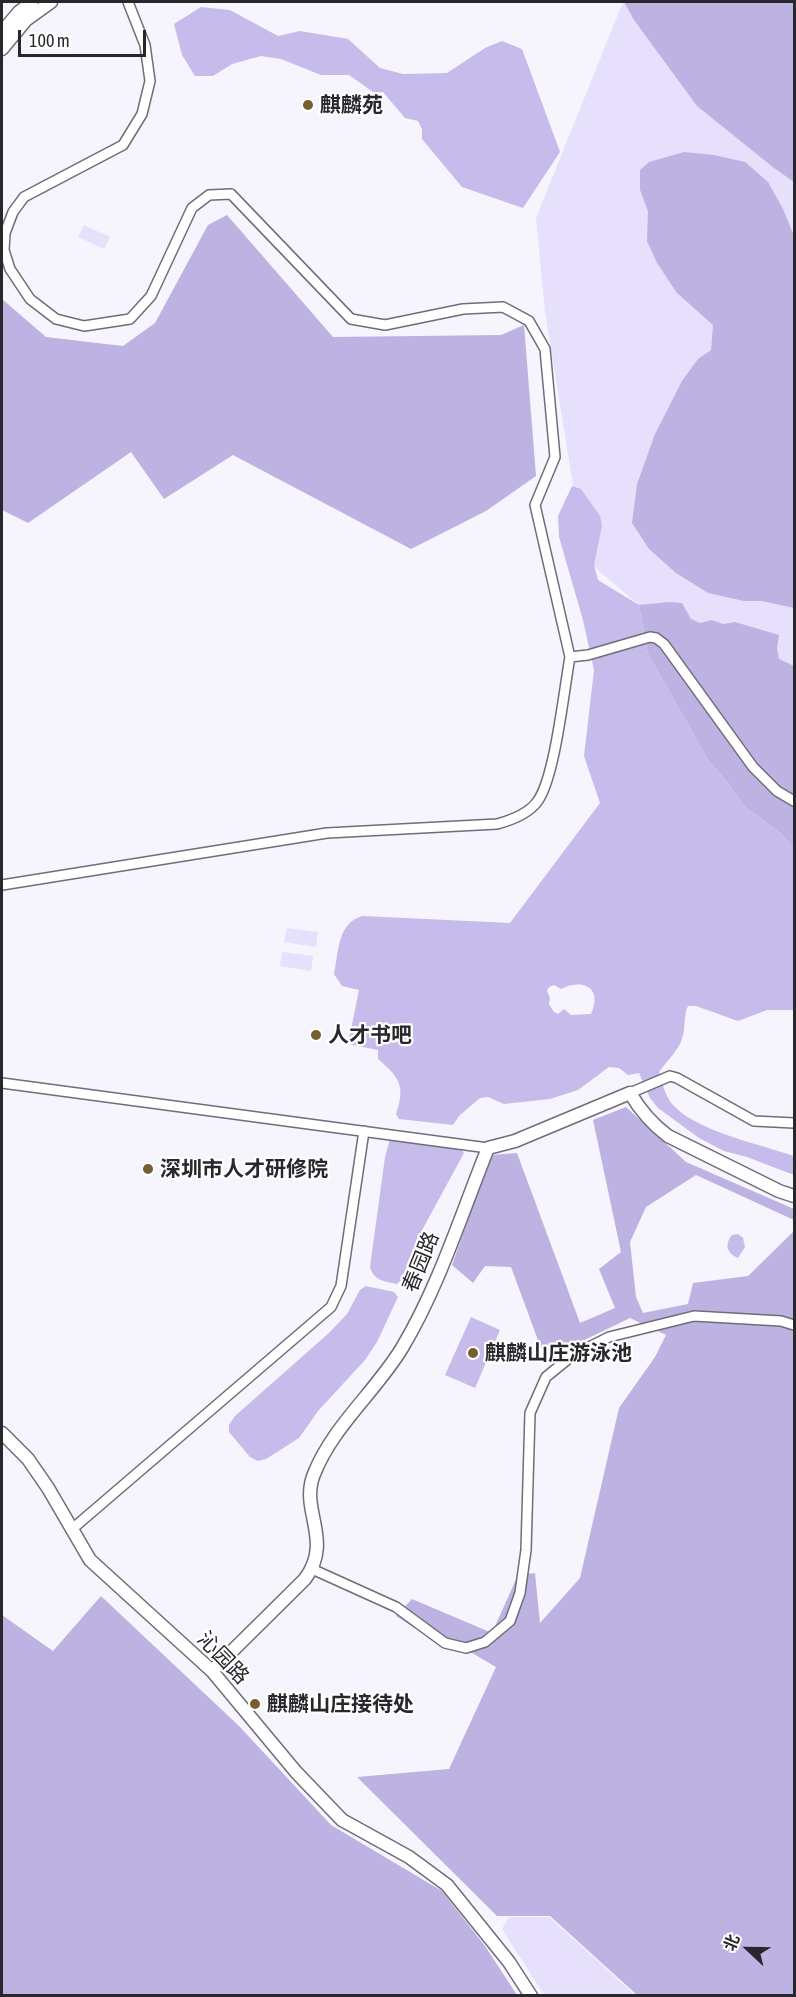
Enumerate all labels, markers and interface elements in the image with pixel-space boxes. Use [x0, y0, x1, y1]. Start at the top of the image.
scale bar [21, 18, 148, 56]
text: 100 m [29, 30, 70, 51]
place label: 麒麟苑 [320, 92, 383, 118]
marker: 麒麟苑 [301, 98, 315, 112]
place label: 人才书吧 [328, 1022, 412, 1048]
marker: 人才书吧 [309, 1028, 323, 1042]
place label: 深圳市人才研修院 [160, 1156, 328, 1182]
marker: 深圳市人才研修院 [141, 1162, 155, 1176]
street label: 春园路 [398, 1228, 444, 1296]
place label: 麒麟山庄游泳池 [485, 1340, 632, 1366]
marker: 麒麟山庄游泳池 [466, 1346, 480, 1360]
street label: 沁园路 [192, 1627, 254, 1689]
place label: 麒麟山庄接待处 [267, 1691, 414, 1717]
marker: 麒麟山庄接待处 [248, 1697, 262, 1711]
north arrow [718, 1919, 778, 1979]
text: 北 [720, 1931, 743, 1953]

